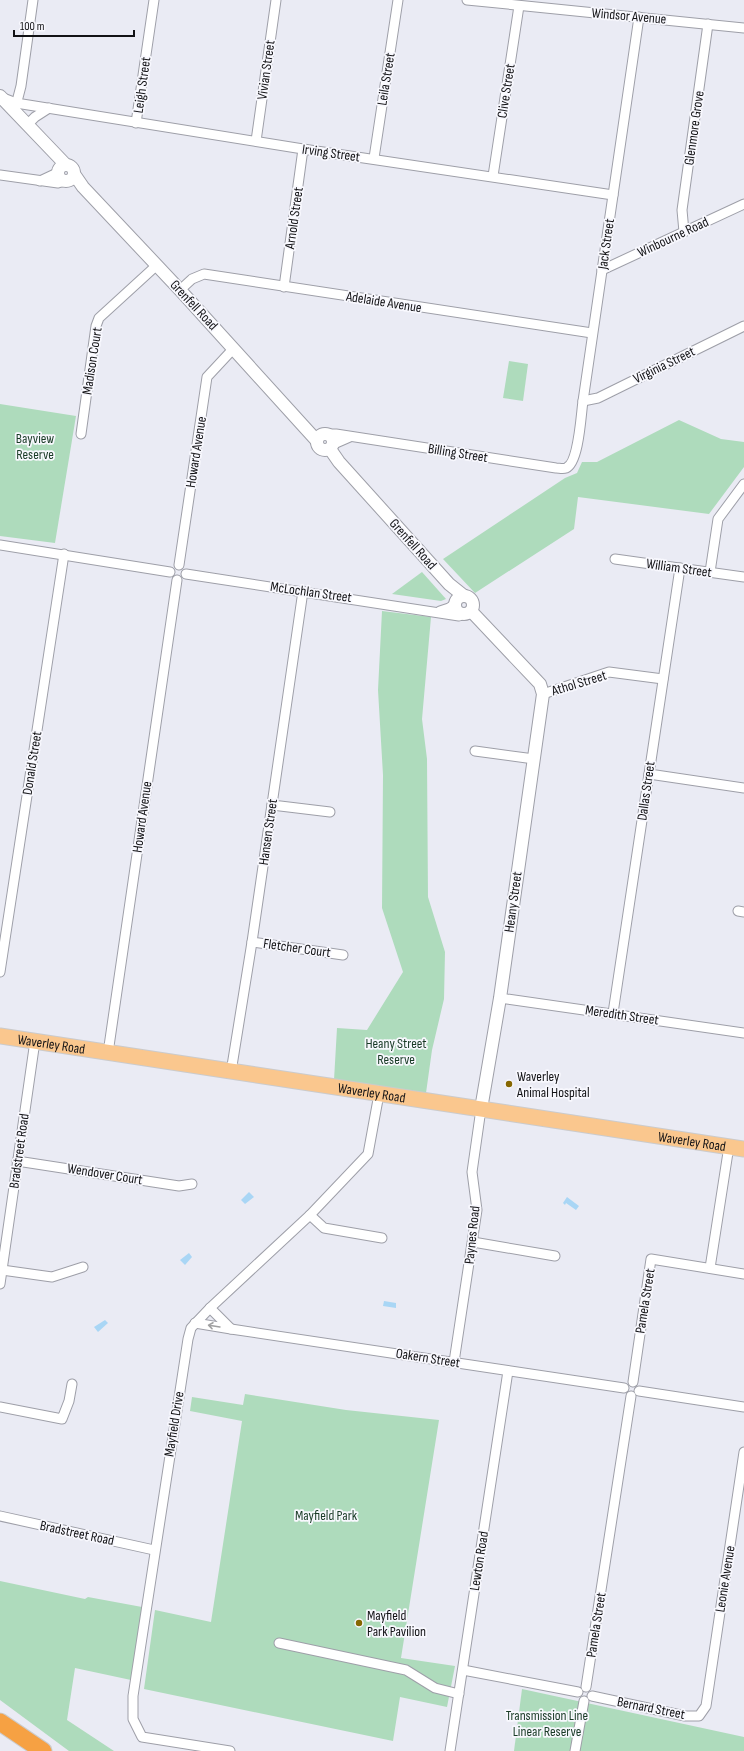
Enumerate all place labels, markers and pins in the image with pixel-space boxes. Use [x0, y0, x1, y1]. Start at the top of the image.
place label: Waverley Animal Hospital [516, 1068, 590, 1101]
marker: Waverley Animal Hospital [504, 1079, 514, 1089]
place label: Mayfield Park Pavilion [367, 1607, 426, 1640]
marker: Mayfield Park Pavilion [354, 1618, 364, 1628]

